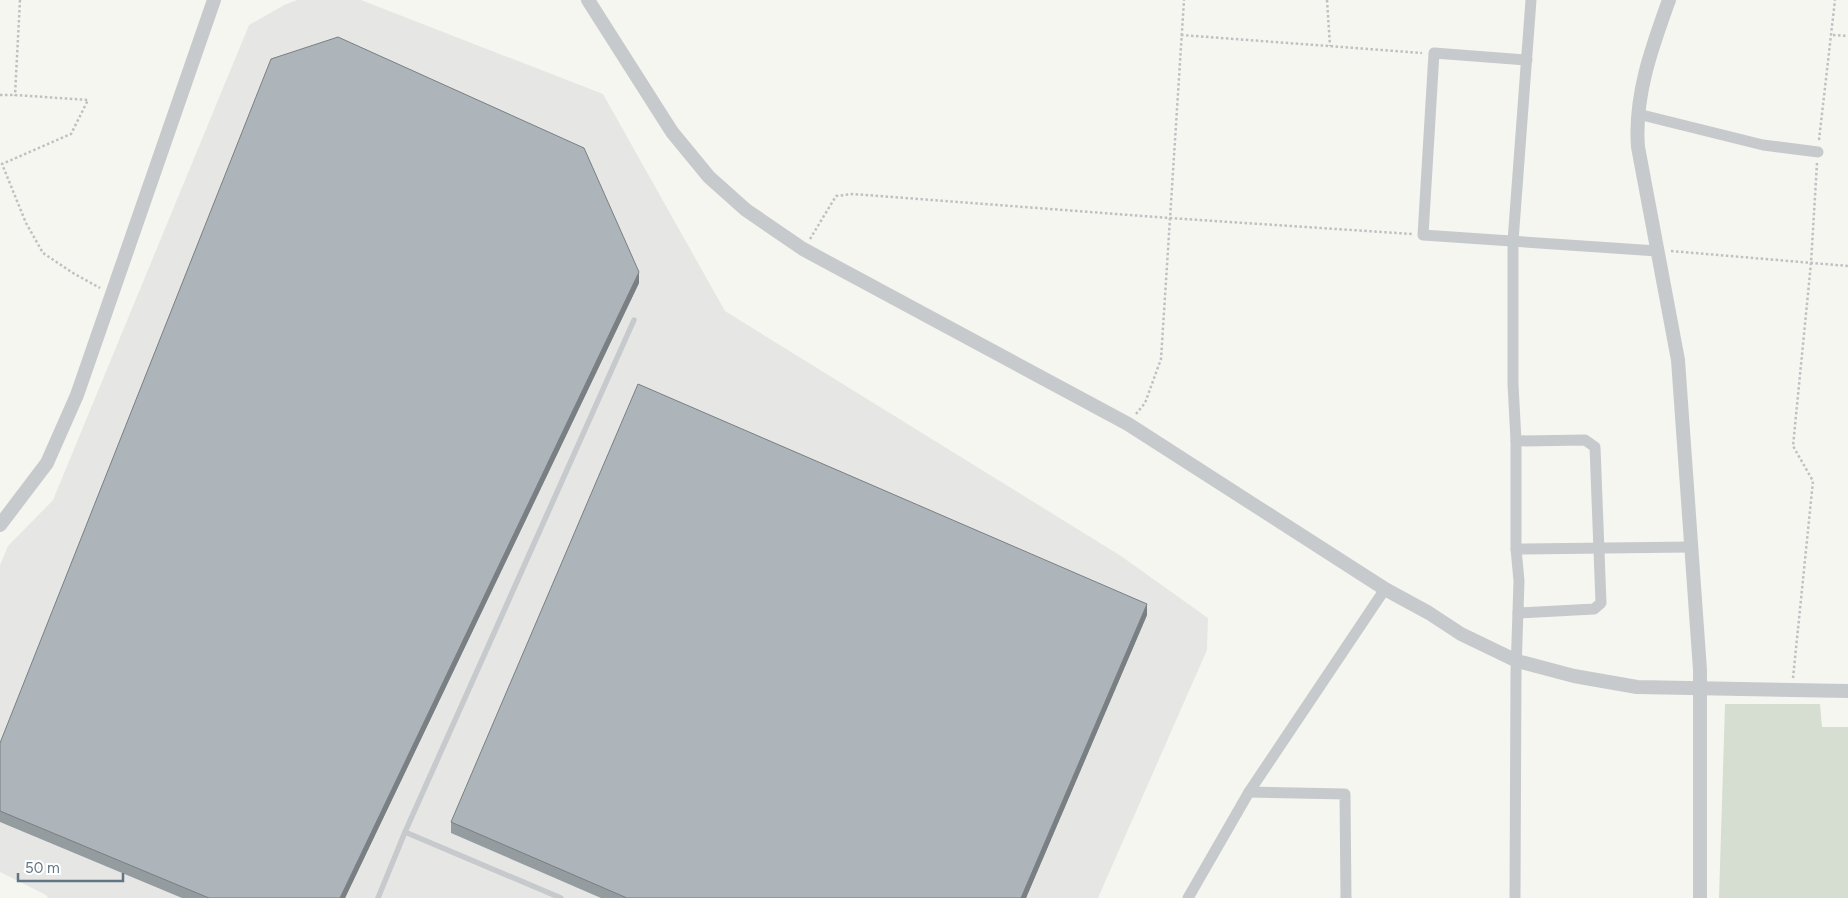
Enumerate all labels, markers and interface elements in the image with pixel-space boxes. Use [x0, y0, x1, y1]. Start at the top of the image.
scale bar [18, 850, 122, 882]
text: 50 m [25, 859, 60, 877]

